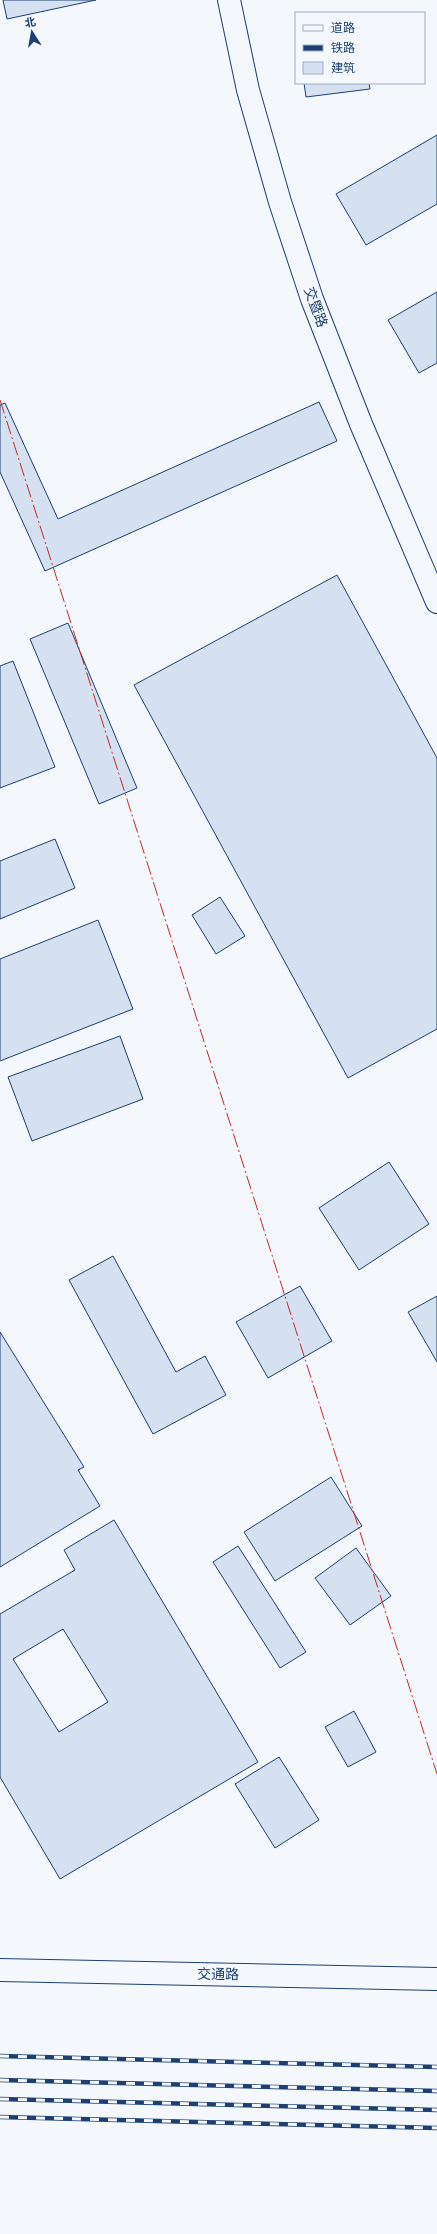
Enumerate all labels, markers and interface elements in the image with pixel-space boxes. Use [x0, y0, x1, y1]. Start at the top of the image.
north arrow [12, 12, 52, 52]
legend [295, 12, 425, 84]
text: 北 [23, 14, 37, 30]
text: 道路 [331, 20, 355, 36]
text: 铁路 [331, 40, 355, 56]
text: 建筑 [331, 60, 355, 76]
street label: 交暨路 [300, 284, 332, 330]
street label: 交通路 [197, 1965, 239, 1983]

